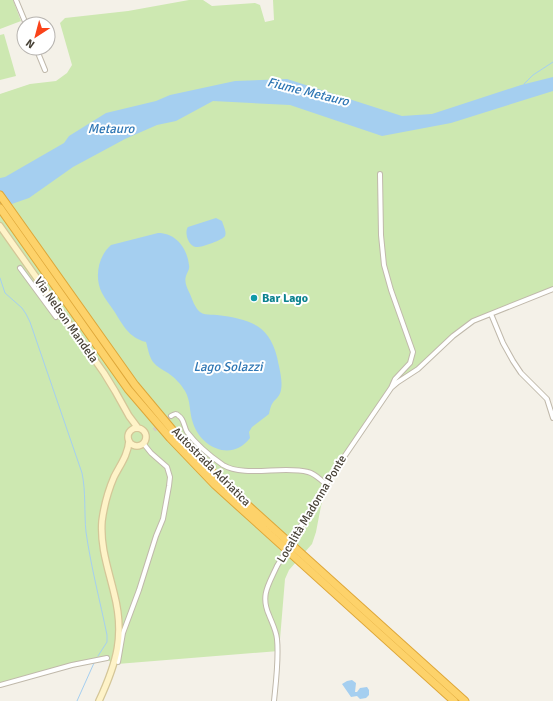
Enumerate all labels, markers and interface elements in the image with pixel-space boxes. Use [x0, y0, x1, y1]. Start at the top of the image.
north arrow [16, 16, 56, 56]
text: N [23, 36, 37, 51]
water label: Fiume Metauro [265, 74, 352, 110]
water label: Metauro [88, 121, 136, 137]
street label: Via Nelson Mandela [31, 274, 101, 366]
place label: Bar Lago [262, 291, 308, 306]
marker: Bar Lago [249, 293, 259, 303]
water label: Lago Solazzi [193, 359, 264, 375]
street label: Autostrada Adriatica [168, 424, 254, 510]
street label: Località Madonna Ponte [274, 452, 350, 566]

